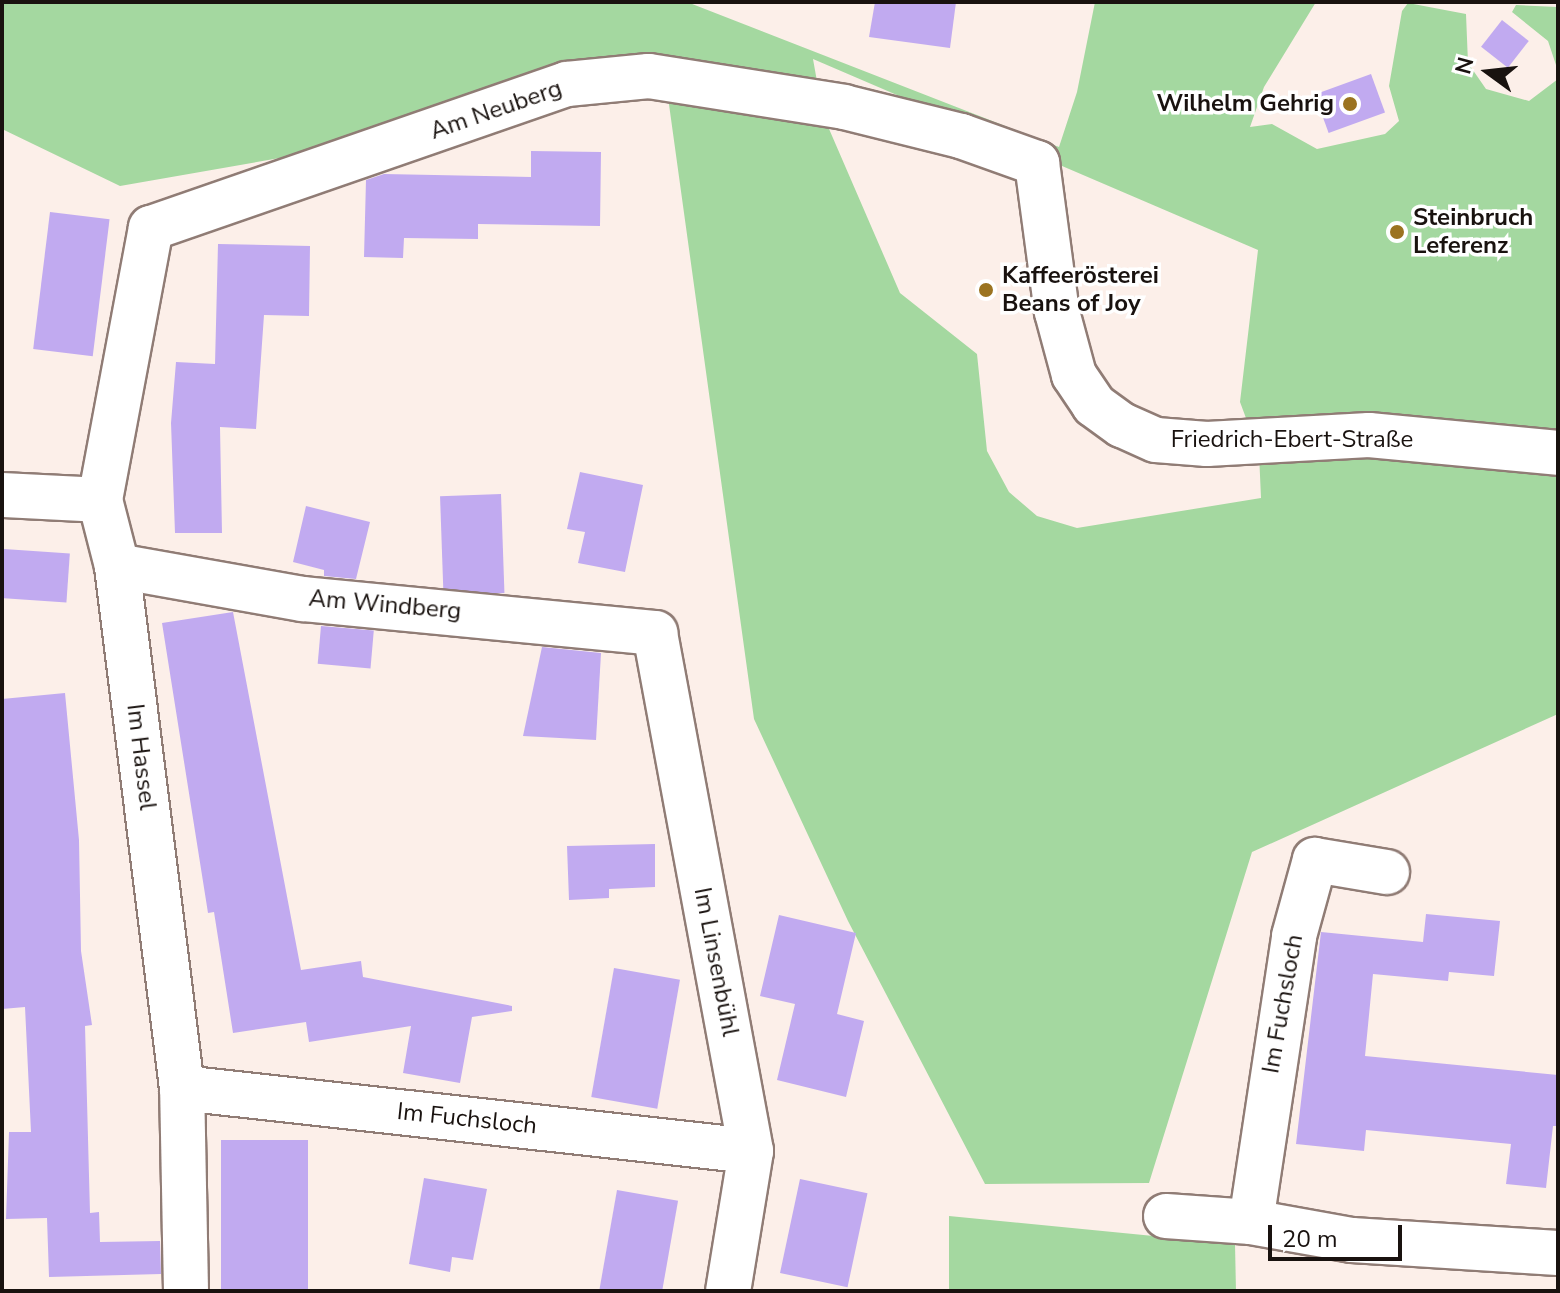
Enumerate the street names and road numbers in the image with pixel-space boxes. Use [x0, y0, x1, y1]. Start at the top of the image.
street label: Am Neuberg [426, 74, 566, 146]
street label: Friedrich-Ebert-Straße [1171, 426, 1413, 454]
street label: Am Windberg [307, 584, 463, 626]
street label: Im Hassel [120, 702, 162, 812]
street label: Im Linsenbühl [687, 885, 745, 1039]
street label: Im Fuchsloch [1257, 932, 1309, 1076]
street label: Im Fuchsloch [396, 1097, 538, 1141]

